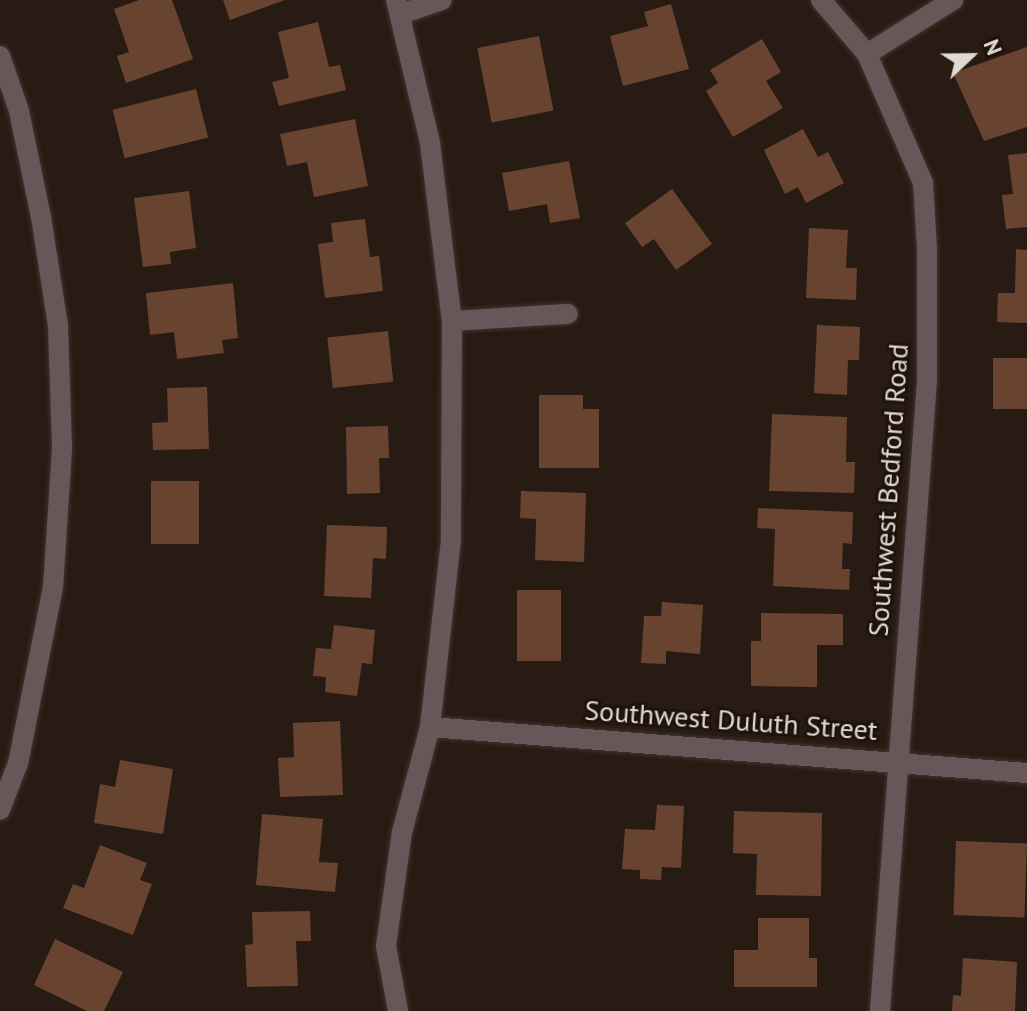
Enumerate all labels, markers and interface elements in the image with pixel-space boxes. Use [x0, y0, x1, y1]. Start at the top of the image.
north arrow [931, 16, 1011, 96]
text: N [978, 35, 1009, 59]
street label: Southwest Bedford Road [861, 342, 915, 638]
street label: Southwest Duluth Street [583, 693, 879, 747]

